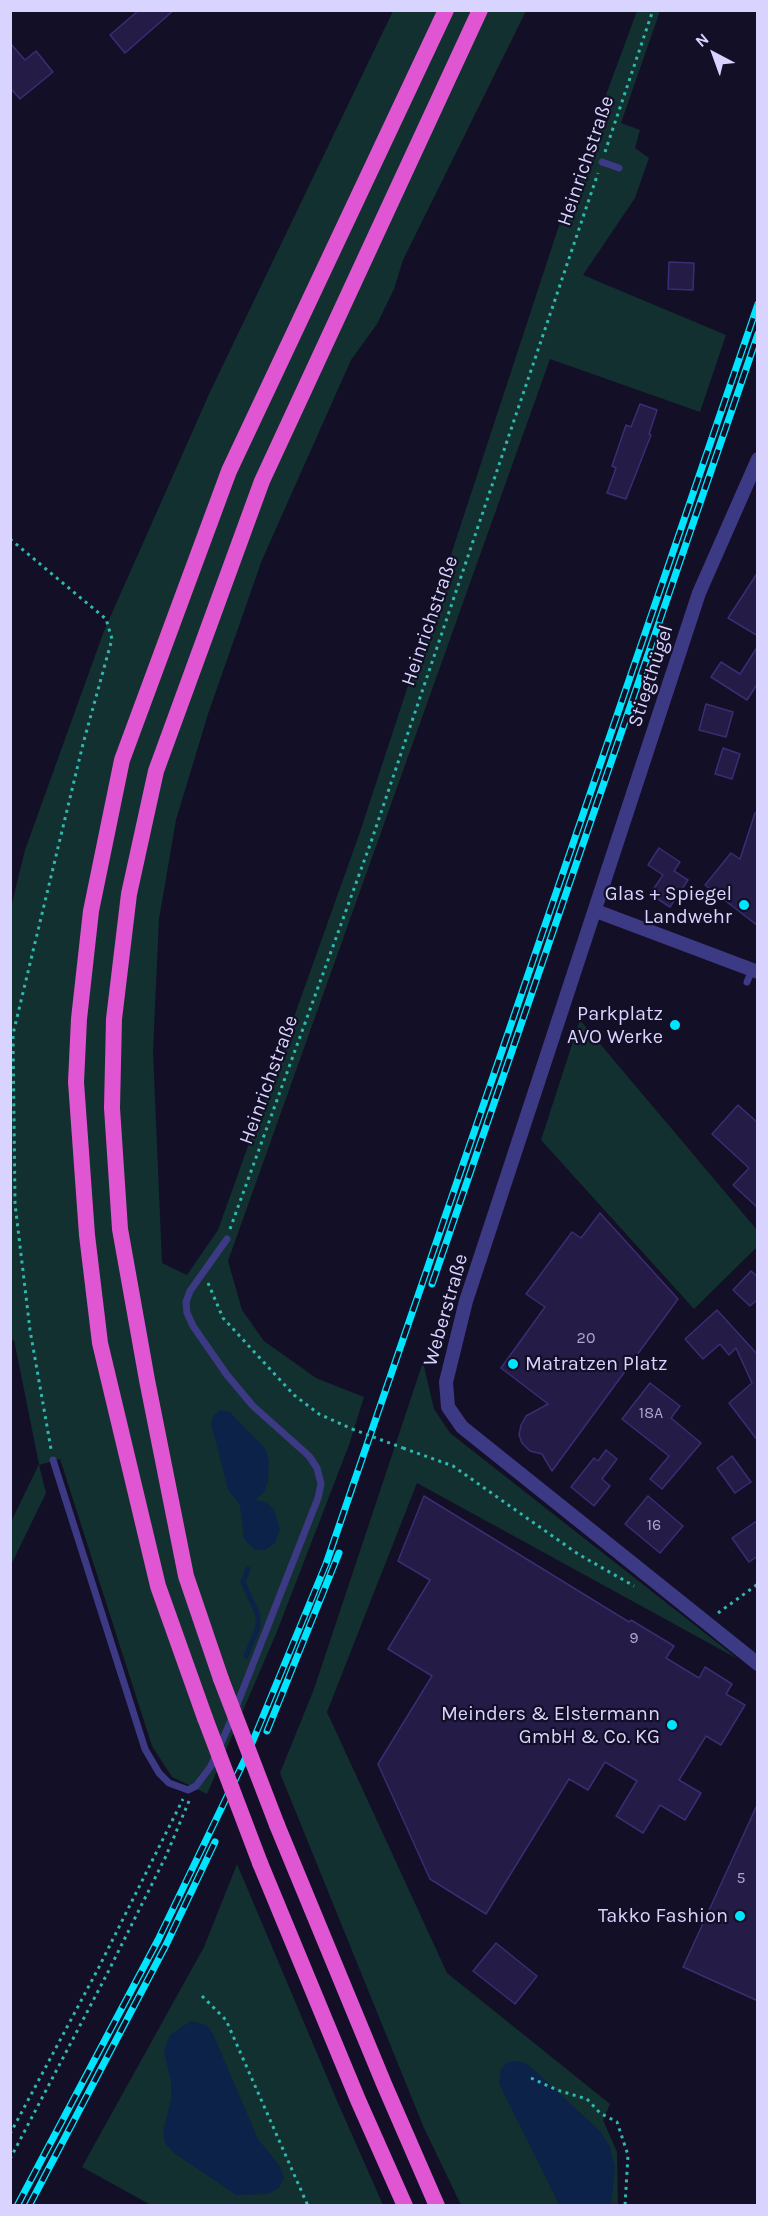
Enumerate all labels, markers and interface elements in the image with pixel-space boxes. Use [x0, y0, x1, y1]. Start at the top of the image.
north arrow [684, 24, 744, 84]
text: N [691, 29, 712, 51]
street label: Heinrichstraße [553, 93, 619, 229]
street label: Heinrichstraße [397, 553, 463, 689]
street label: Stiegthügel [623, 622, 679, 730]
place label: Glas + Spiegel Landwehr [605, 882, 732, 929]
marker: Glas + Spiegel Landwehr [737, 898, 751, 912]
place label: Parkplatz AVO Werke [567, 1002, 663, 1049]
street label: Heinrichstraße [234, 1012, 304, 1148]
marker: Parkplatz AVO Werke [668, 1018, 682, 1032]
street label: Weberstraße [419, 1251, 473, 1369]
house number: 20 [577, 1328, 595, 1348]
place label: Matratzen Platz [525, 1352, 667, 1376]
marker: Matratzen Platz [506, 1357, 520, 1371]
house number: 18A [639, 1403, 663, 1423]
house number: 16 [647, 1515, 661, 1535]
house number: 9 [629, 1628, 639, 1648]
place label: Meinders & Elstermann GmbH & Co. KG [441, 1702, 660, 1749]
marker: Meinders & Elstermann GmbH & Co. KG [665, 1718, 679, 1732]
house number: 5 [736, 1868, 746, 1888]
place label: Takko Fashion [598, 1904, 728, 1928]
marker: Takko Fashion [733, 1909, 747, 1923]

